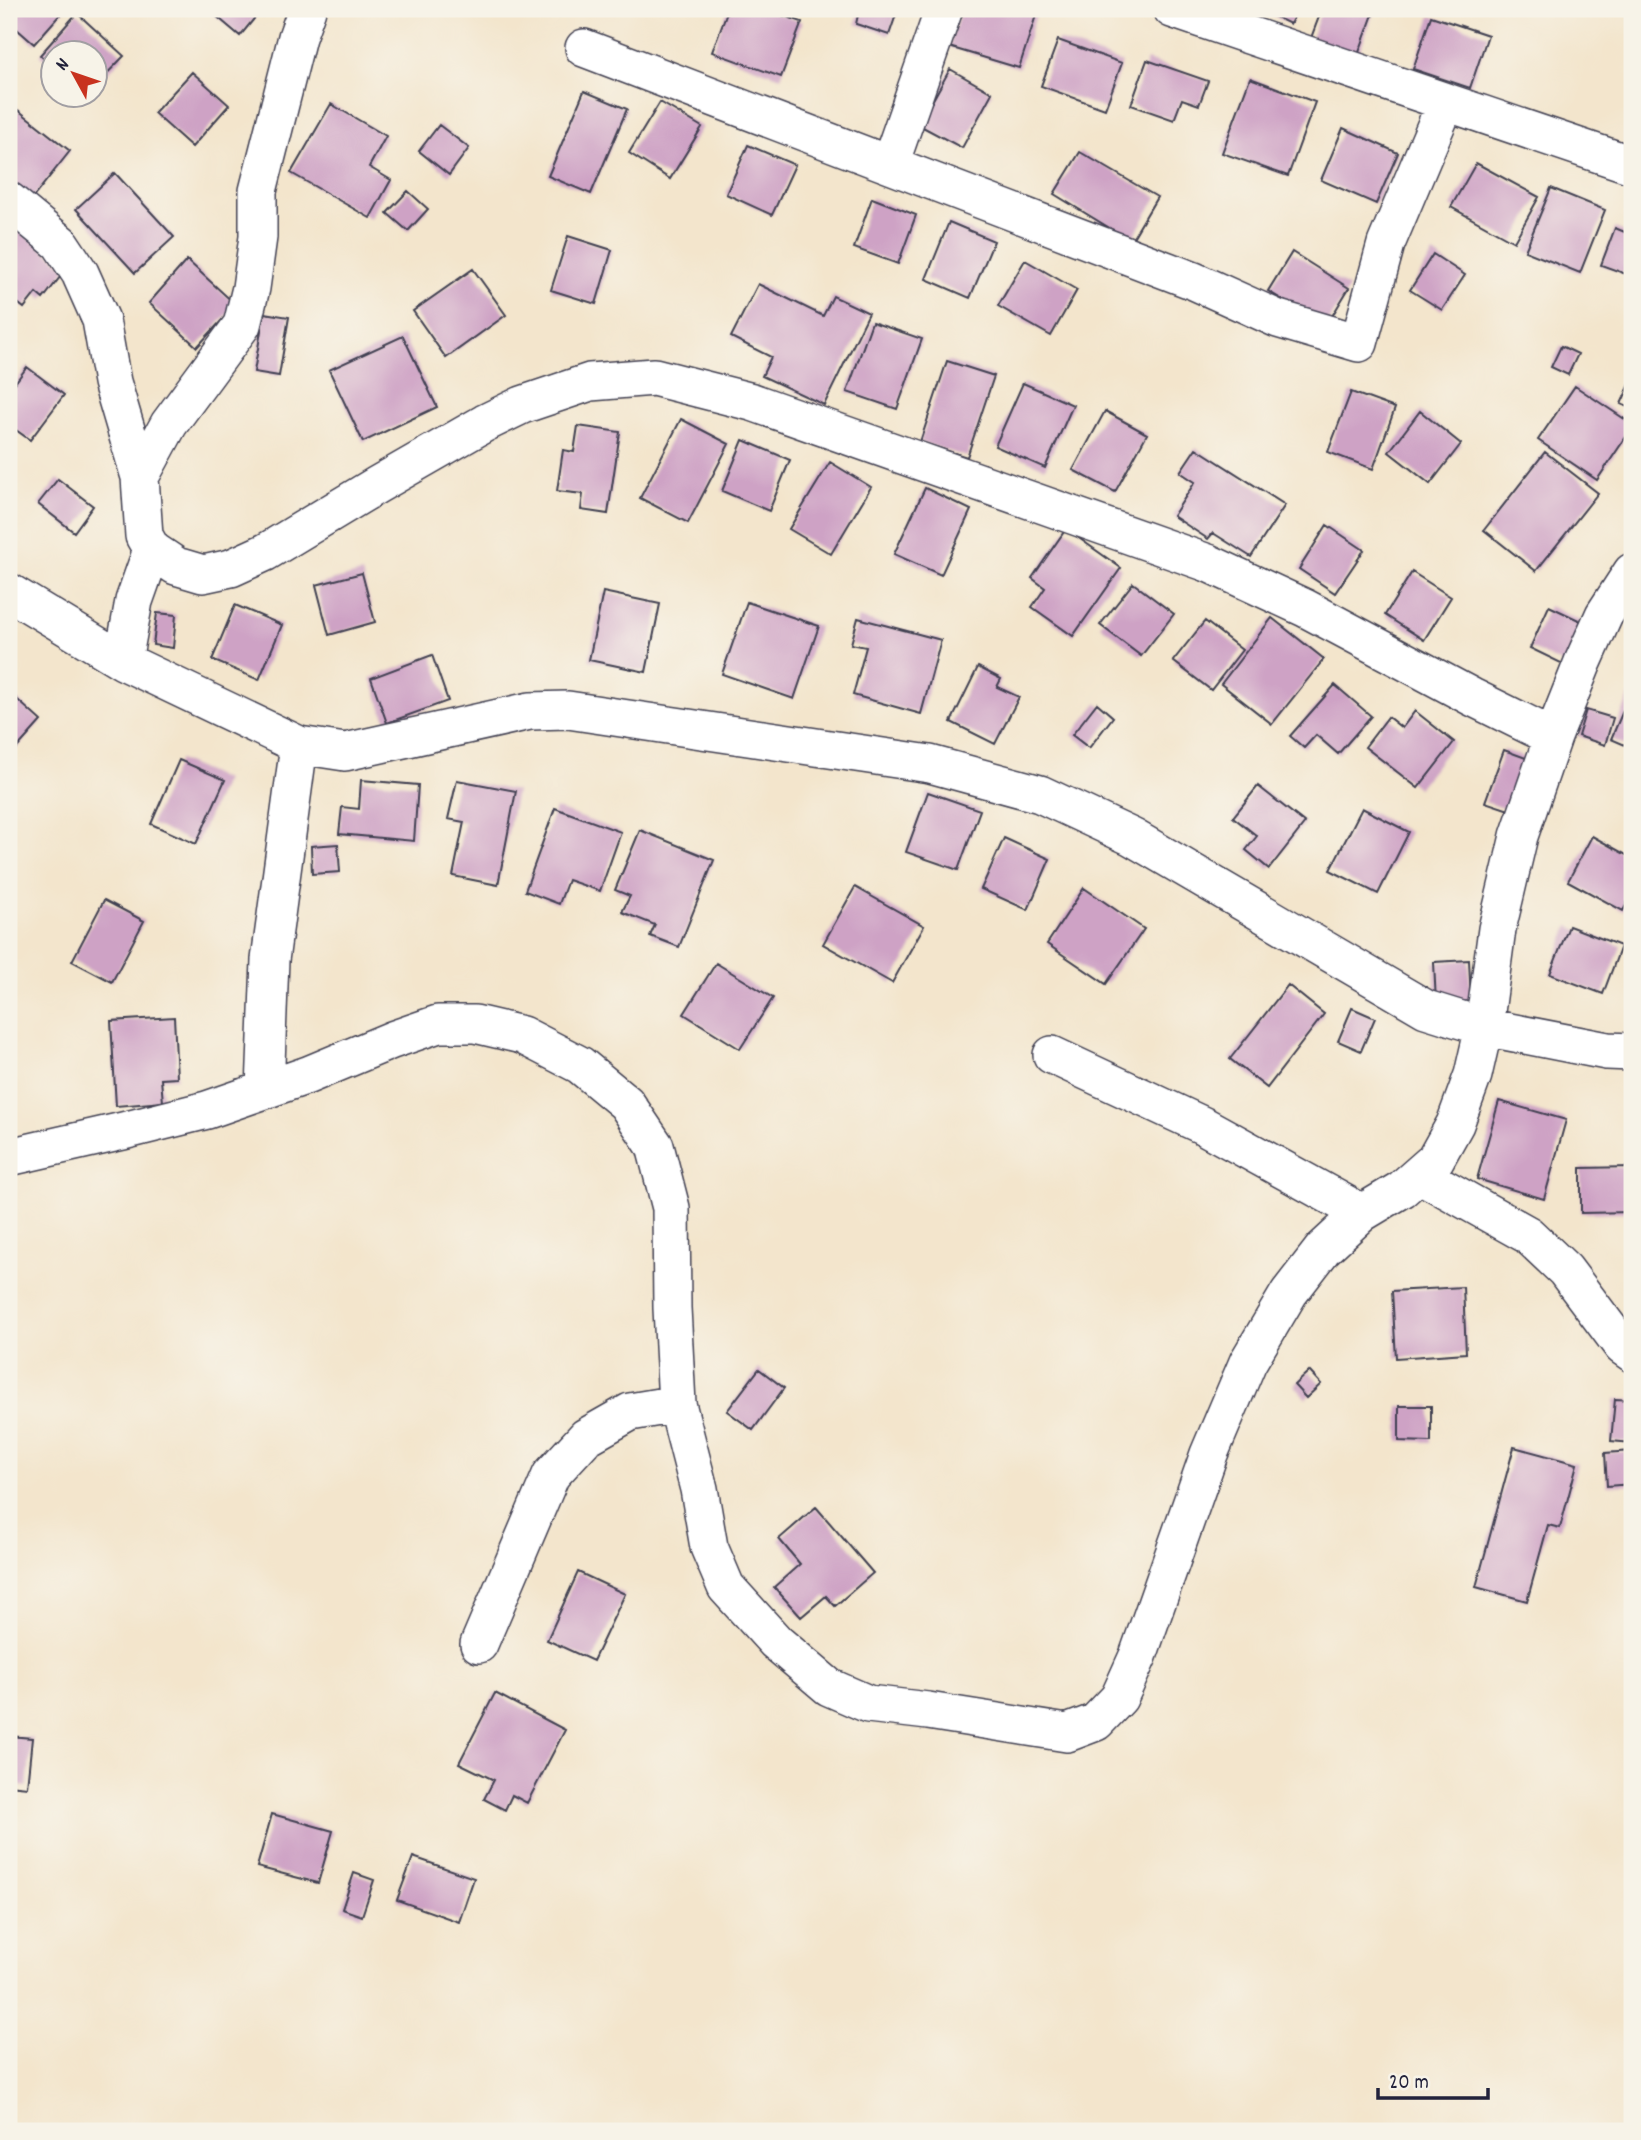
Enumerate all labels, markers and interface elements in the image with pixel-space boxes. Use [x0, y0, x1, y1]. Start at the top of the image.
north arrow [38, 38, 108, 108]
text: N [50, 53, 77, 78]
scale bar [1378, 2056, 1489, 2100]
text: 20 m [1389, 2069, 1429, 2099]

